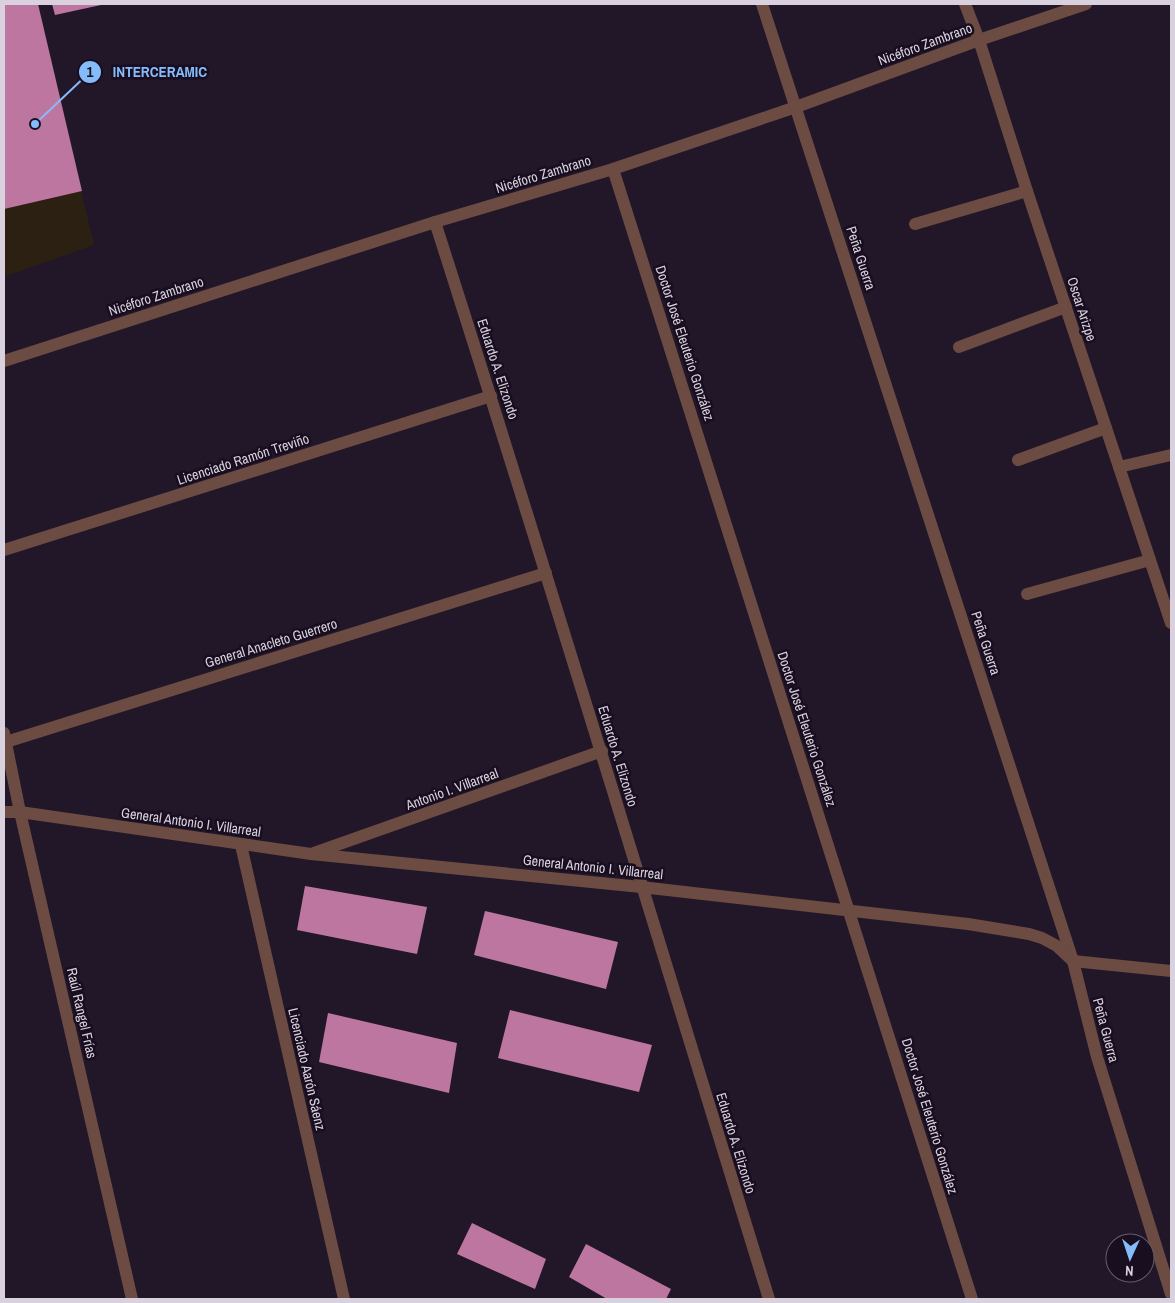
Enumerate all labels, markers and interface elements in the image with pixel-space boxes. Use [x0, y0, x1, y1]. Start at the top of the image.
street label: Nicéforo Zambrano [875, 19, 975, 69]
callout: INTERCERAMIC [78, 57, 217, 87]
text: 1 [87, 61, 94, 82]
text: INTERCERAMIC [113, 61, 207, 82]
street label: Nicéforo Zambrano [493, 151, 593, 197]
street label: Peña Guerra [842, 224, 880, 293]
street label: Doctor José Eleuterio González [651, 263, 719, 423]
street label: Nicéforo Zambrano [106, 272, 206, 320]
street label: Oscar Arizpe [1063, 275, 1101, 343]
street label: Eduardo A. Elizondo [473, 316, 523, 422]
street label: Licenciado Ramón Treviño [175, 429, 311, 489]
street label: Peña Guerra [967, 609, 1005, 678]
street label: General Anacleto Guerrero [203, 614, 339, 672]
street label: Doctor José Eleuterio González [773, 649, 841, 809]
street label: Eduardo A. Elizondo [594, 703, 642, 809]
street label: Antonio I. Villarreal [402, 764, 501, 814]
street label: General Antonio I. Villarreal [120, 803, 262, 841]
street label: General Antonio I. Villarreal [522, 851, 664, 883]
street label: Raúl Rangel Frías [63, 966, 101, 1060]
street label: Peña Guerra [1089, 996, 1123, 1065]
street label: Licenciado Aarón Sáenz [284, 1006, 330, 1132]
street label: Doctor José Eleuterio González [898, 1036, 962, 1196]
street label: Eduardo A. Elizondo [712, 1090, 760, 1196]
north arrow [1105, 1233, 1155, 1283]
text: N [1125, 1262, 1134, 1280]

